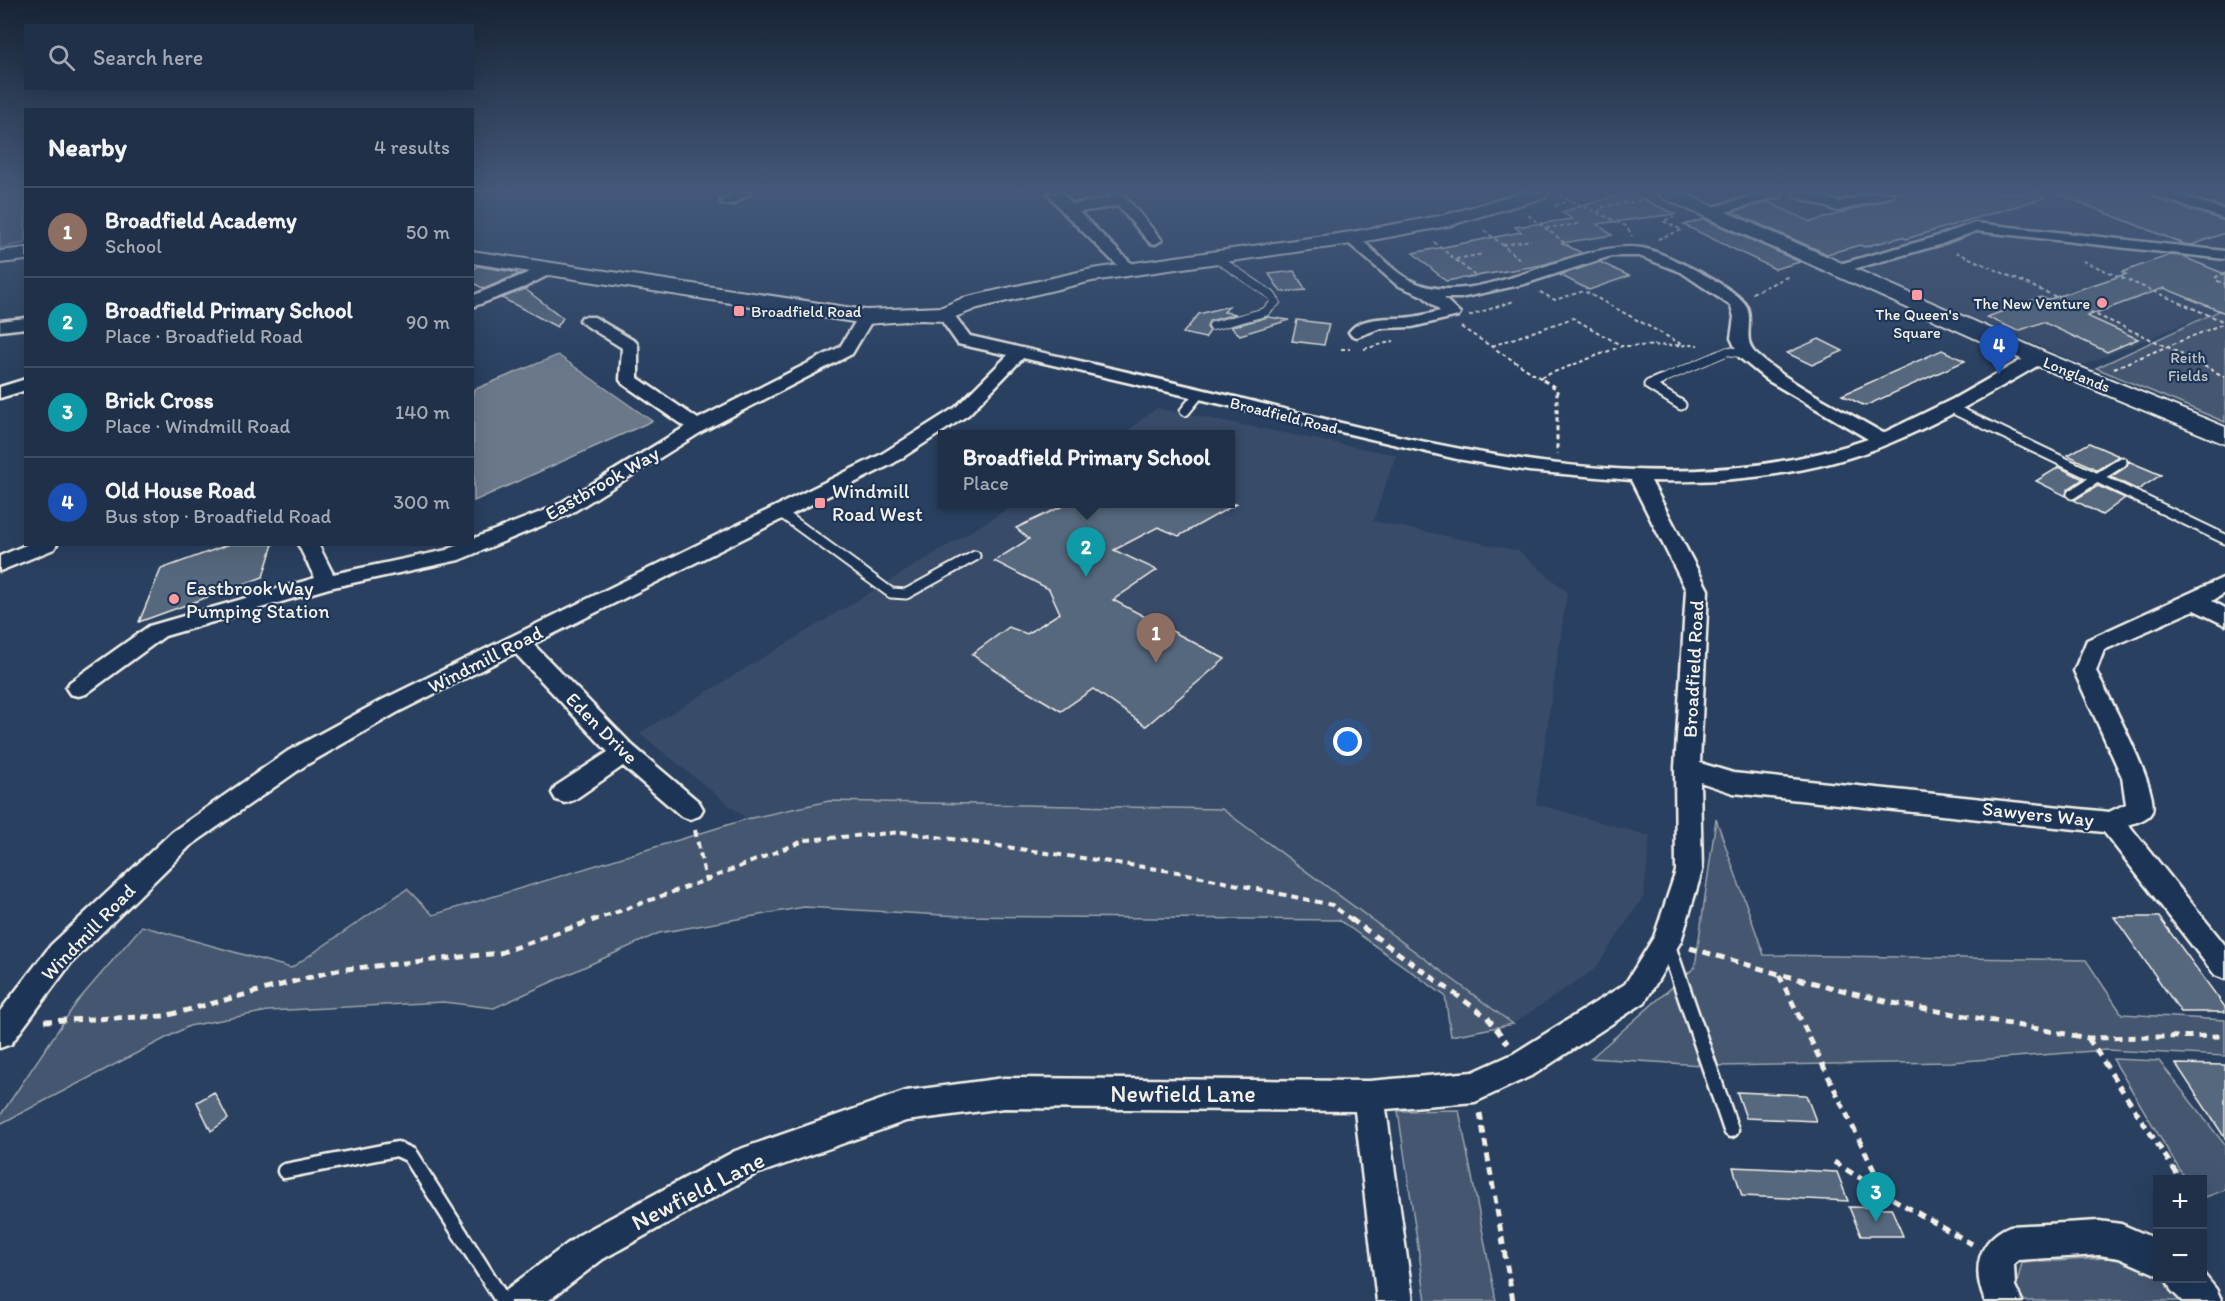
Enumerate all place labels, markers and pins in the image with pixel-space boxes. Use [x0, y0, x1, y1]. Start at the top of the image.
marker: The Queen's Square [1910, 288, 1924, 302]
place label: The New Venture [1974, 294, 2090, 313]
marker: The New Venture [2095, 296, 2109, 310]
place label: Broadfield Road [751, 302, 862, 321]
marker: Broadfield Road [732, 304, 746, 318]
place label: The Queen's Square [1875, 305, 1959, 342]
pin: 4 [1980, 326, 2018, 375]
place label: Windmill Road West [832, 479, 923, 526]
marker: Windmill Road West [813, 496, 827, 510]
pin: 2 [1066, 528, 1106, 577]
place label: Eastbrook Way Pumping Station [186, 576, 330, 623]
marker: Eastbrook Way Pumping Station [167, 592, 181, 606]
pin: 1 [1136, 614, 1176, 663]
pin: 3 [1856, 1172, 1896, 1222]

